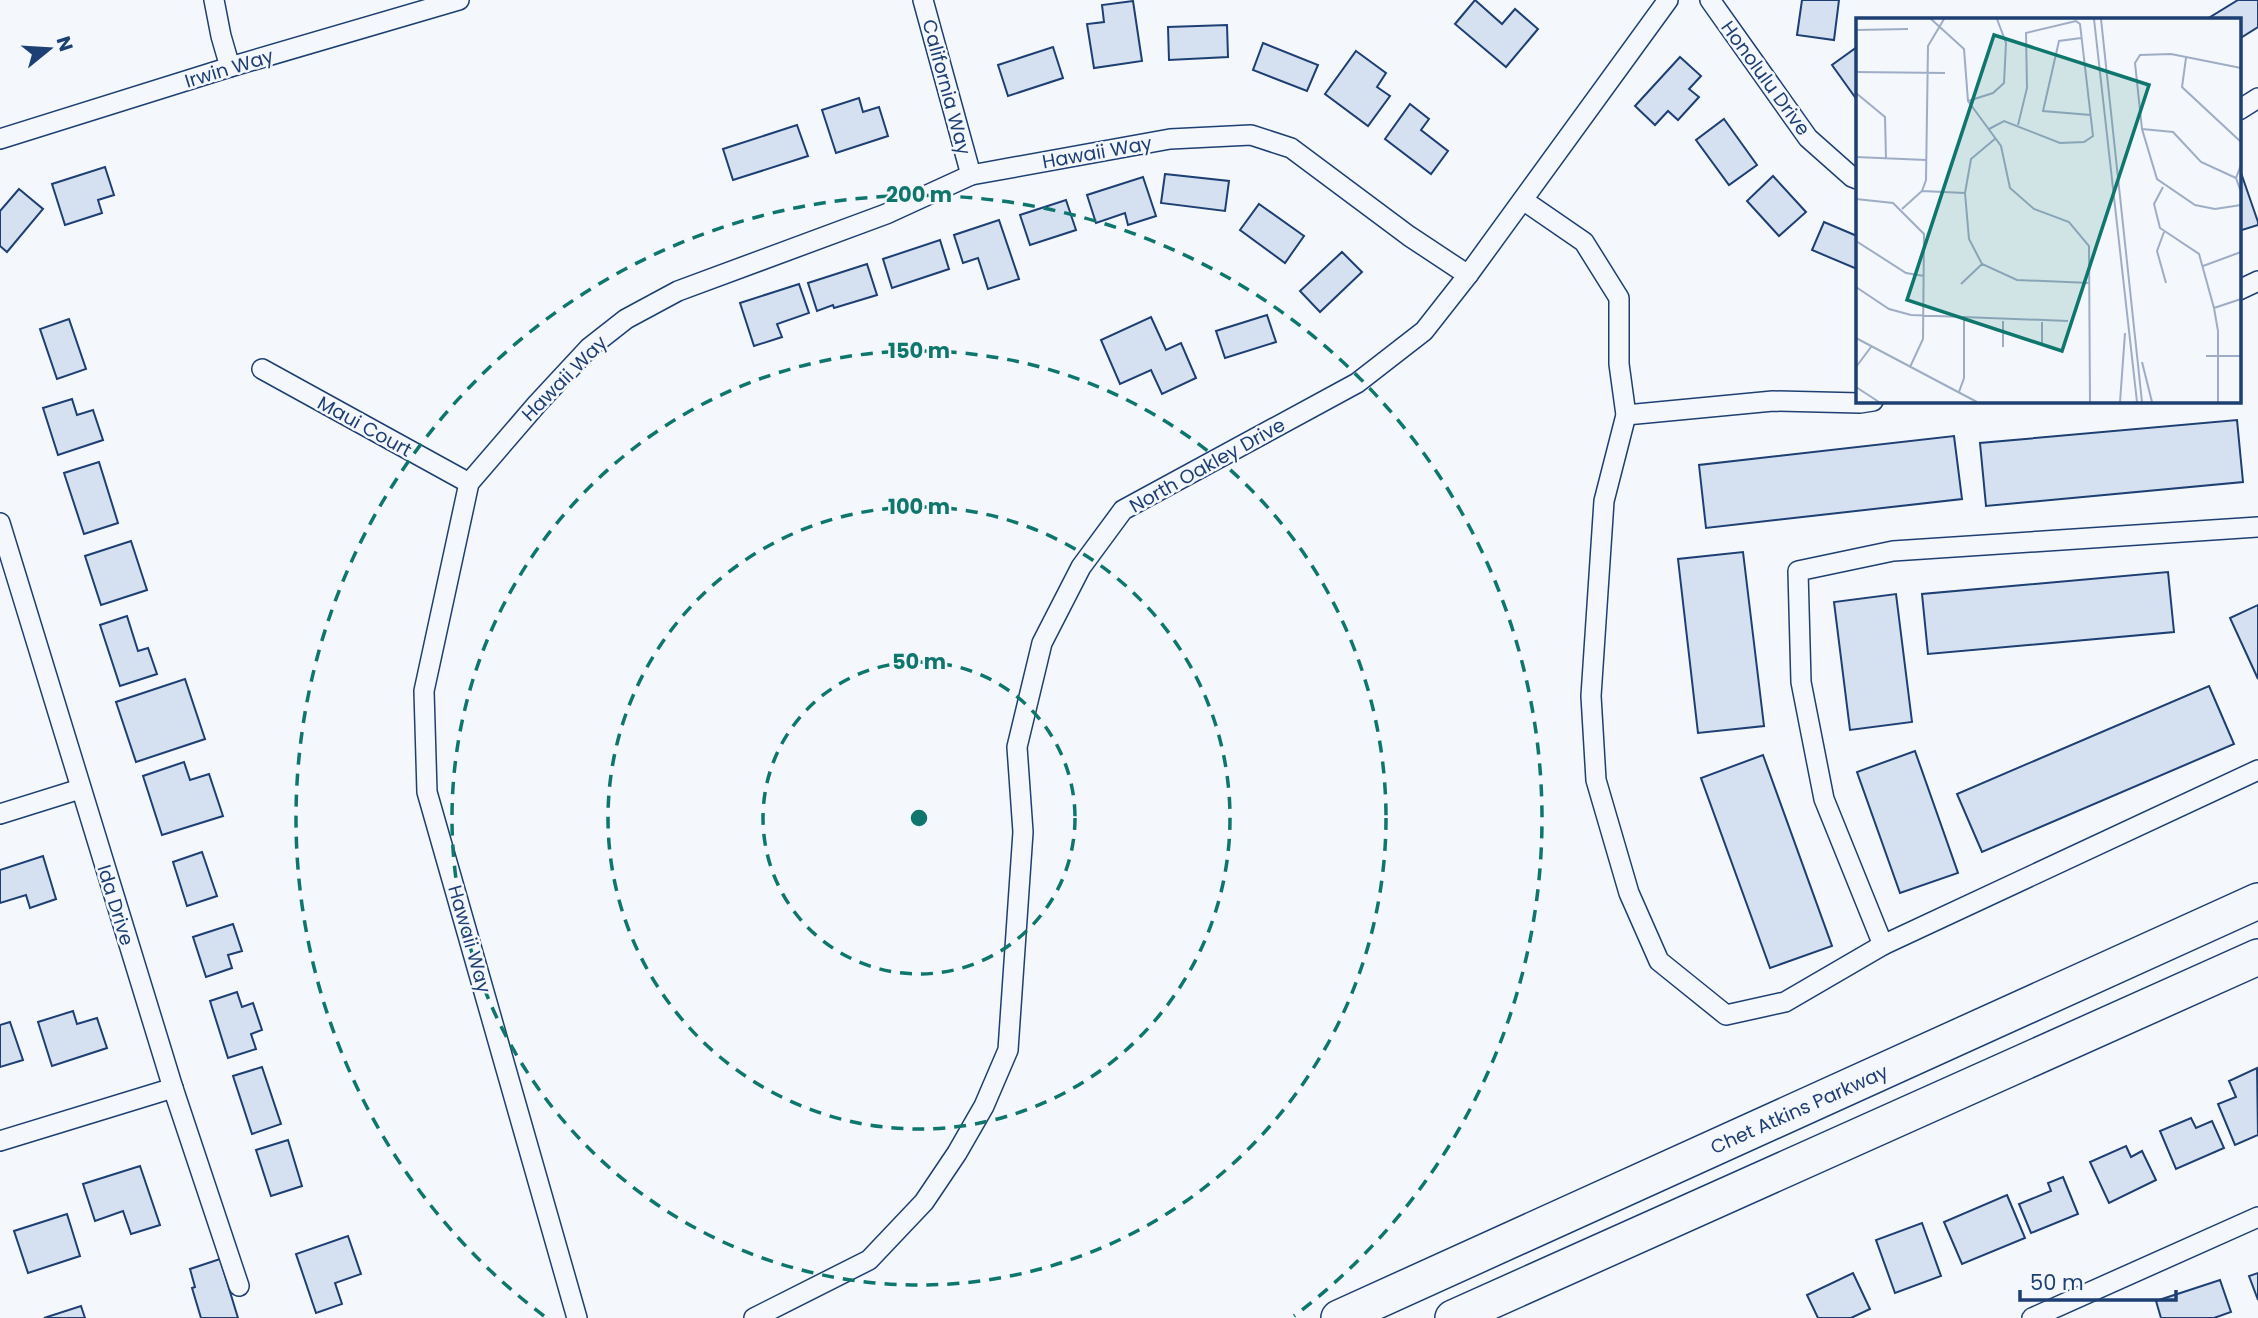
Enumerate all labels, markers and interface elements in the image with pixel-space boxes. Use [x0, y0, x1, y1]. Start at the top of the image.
north arrow [14, 14, 84, 84]
street label: Honolulu Drive [1715, 15, 1816, 141]
street label: California Way [915, 16, 978, 158]
inset map [1856, 18, 2240, 402]
text: N [50, 33, 80, 55]
street label: Irwin Way [182, 42, 277, 95]
street label: Hawaii Way [1040, 130, 1154, 175]
text: 200 m [886, 180, 952, 209]
street label: Hawaii Way [516, 329, 613, 427]
text: 150 m [888, 336, 950, 365]
street label: Maui Court [313, 389, 417, 464]
street label: North Oakley Drive [1125, 411, 1290, 519]
text: 100 m [888, 492, 950, 521]
text: 50 m [892, 647, 946, 676]
centre of rings [907, 806, 931, 830]
street label: Ida Drive [90, 861, 141, 949]
street label: Hawaii Way [441, 882, 498, 996]
street label: Chet Atkins Parkway [1706, 1058, 1893, 1161]
scale bar [2020, 1258, 2176, 1302]
text: 50 m [2030, 1268, 2084, 1297]

